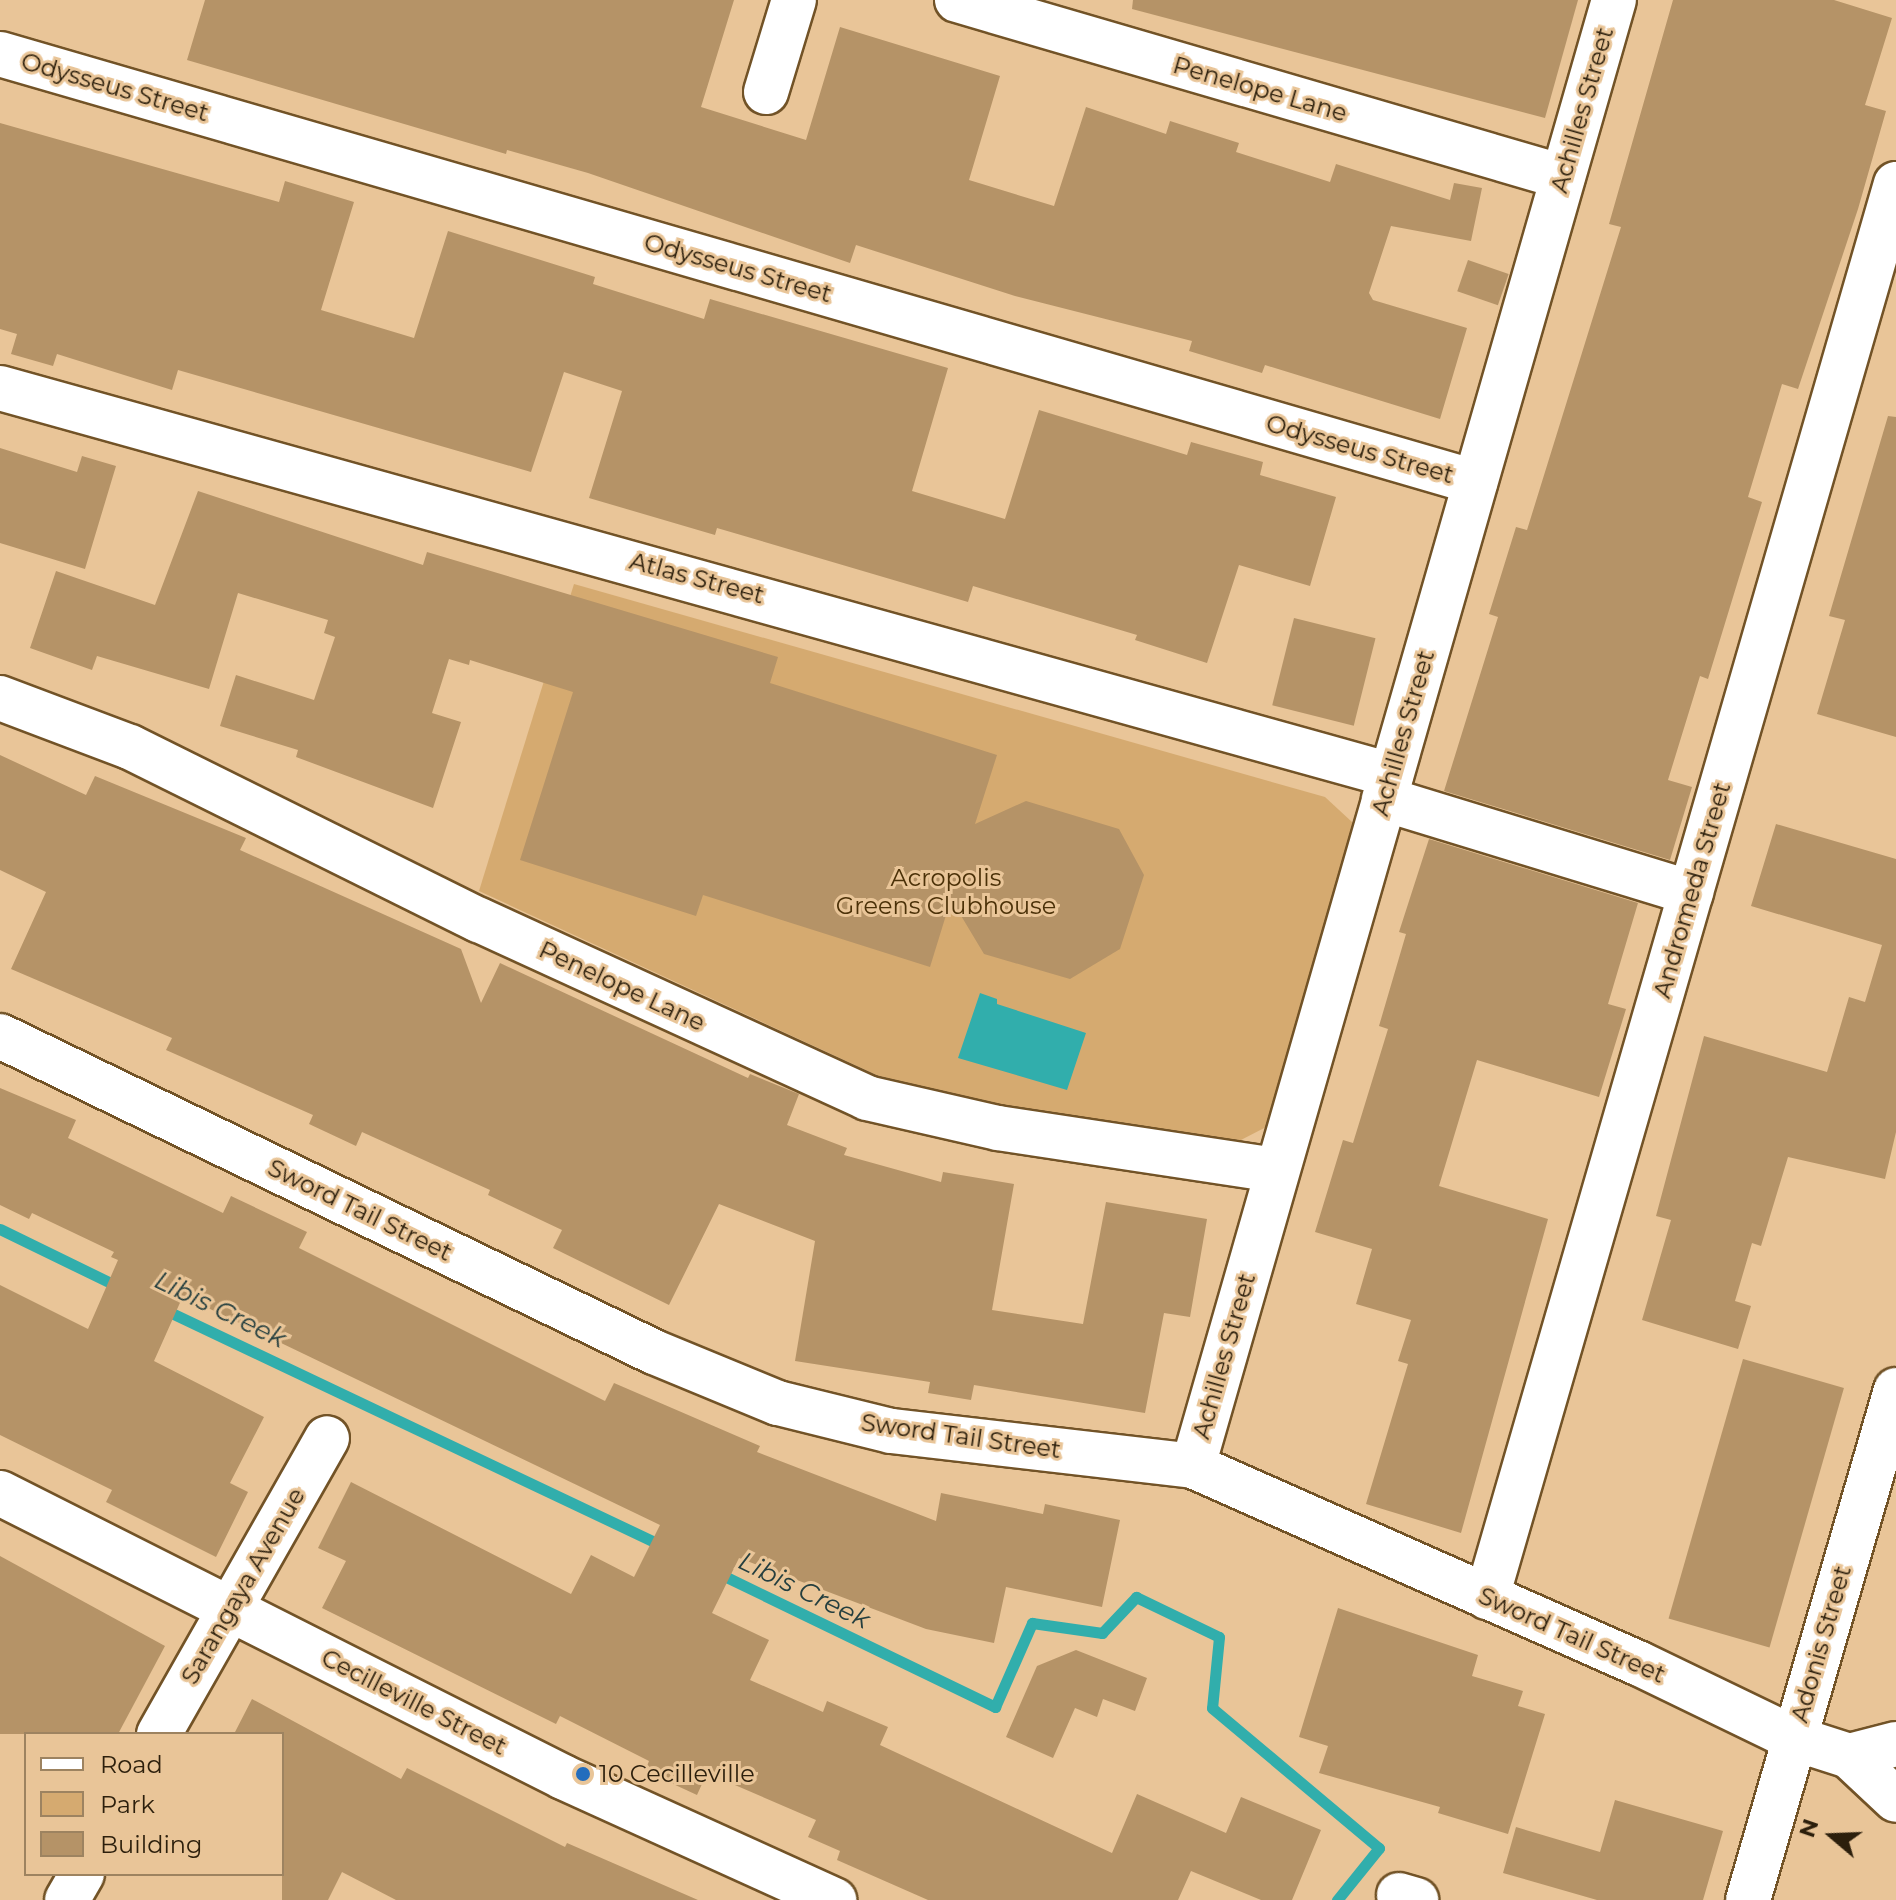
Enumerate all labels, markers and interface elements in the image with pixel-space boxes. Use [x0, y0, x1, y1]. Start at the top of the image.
street label: Achilles Street [1545, 24, 1619, 196]
street label: Odysseus Street [18, 46, 212, 128]
street label: Penelope Lane [1170, 50, 1350, 128]
street label: Odysseus Street [641, 227, 835, 309]
street label: Odysseus Street [1263, 408, 1457, 490]
street label: Atlas Street [627, 546, 767, 610]
street label: Achilles Street [1366, 647, 1440, 819]
street label: Andromeda Street [1647, 779, 1737, 1001]
park label: Acropolis Greens Clubhouse [836, 864, 1056, 920]
street label: Penelope Lane [534, 935, 710, 1037]
street label: Sword Tail Street [263, 1153, 457, 1267]
water label: Libis Creek [149, 1265, 291, 1355]
street label: Achilles Street [1187, 1270, 1261, 1442]
street label: Sword Tail Street [859, 1408, 1063, 1464]
street label: Sarangaya Avenue [175, 1483, 311, 1689]
water label: Libis Creek [733, 1546, 875, 1636]
street label: Adonis Street [1785, 1562, 1857, 1726]
street label: Sword Tail Street [1474, 1581, 1670, 1689]
street label: Cecilleville Street [317, 1643, 511, 1761]
legend [24, 1732, 284, 1876]
text: Road [100, 1750, 163, 1779]
place label: 10 Cecilleville [599, 1760, 755, 1788]
marker: 10 Cecilleville [574, 1765, 592, 1783]
text: Park [100, 1790, 155, 1819]
north arrow [1792, 1796, 1872, 1876]
text: N [1793, 1815, 1824, 1841]
text: Building [100, 1830, 203, 1859]

